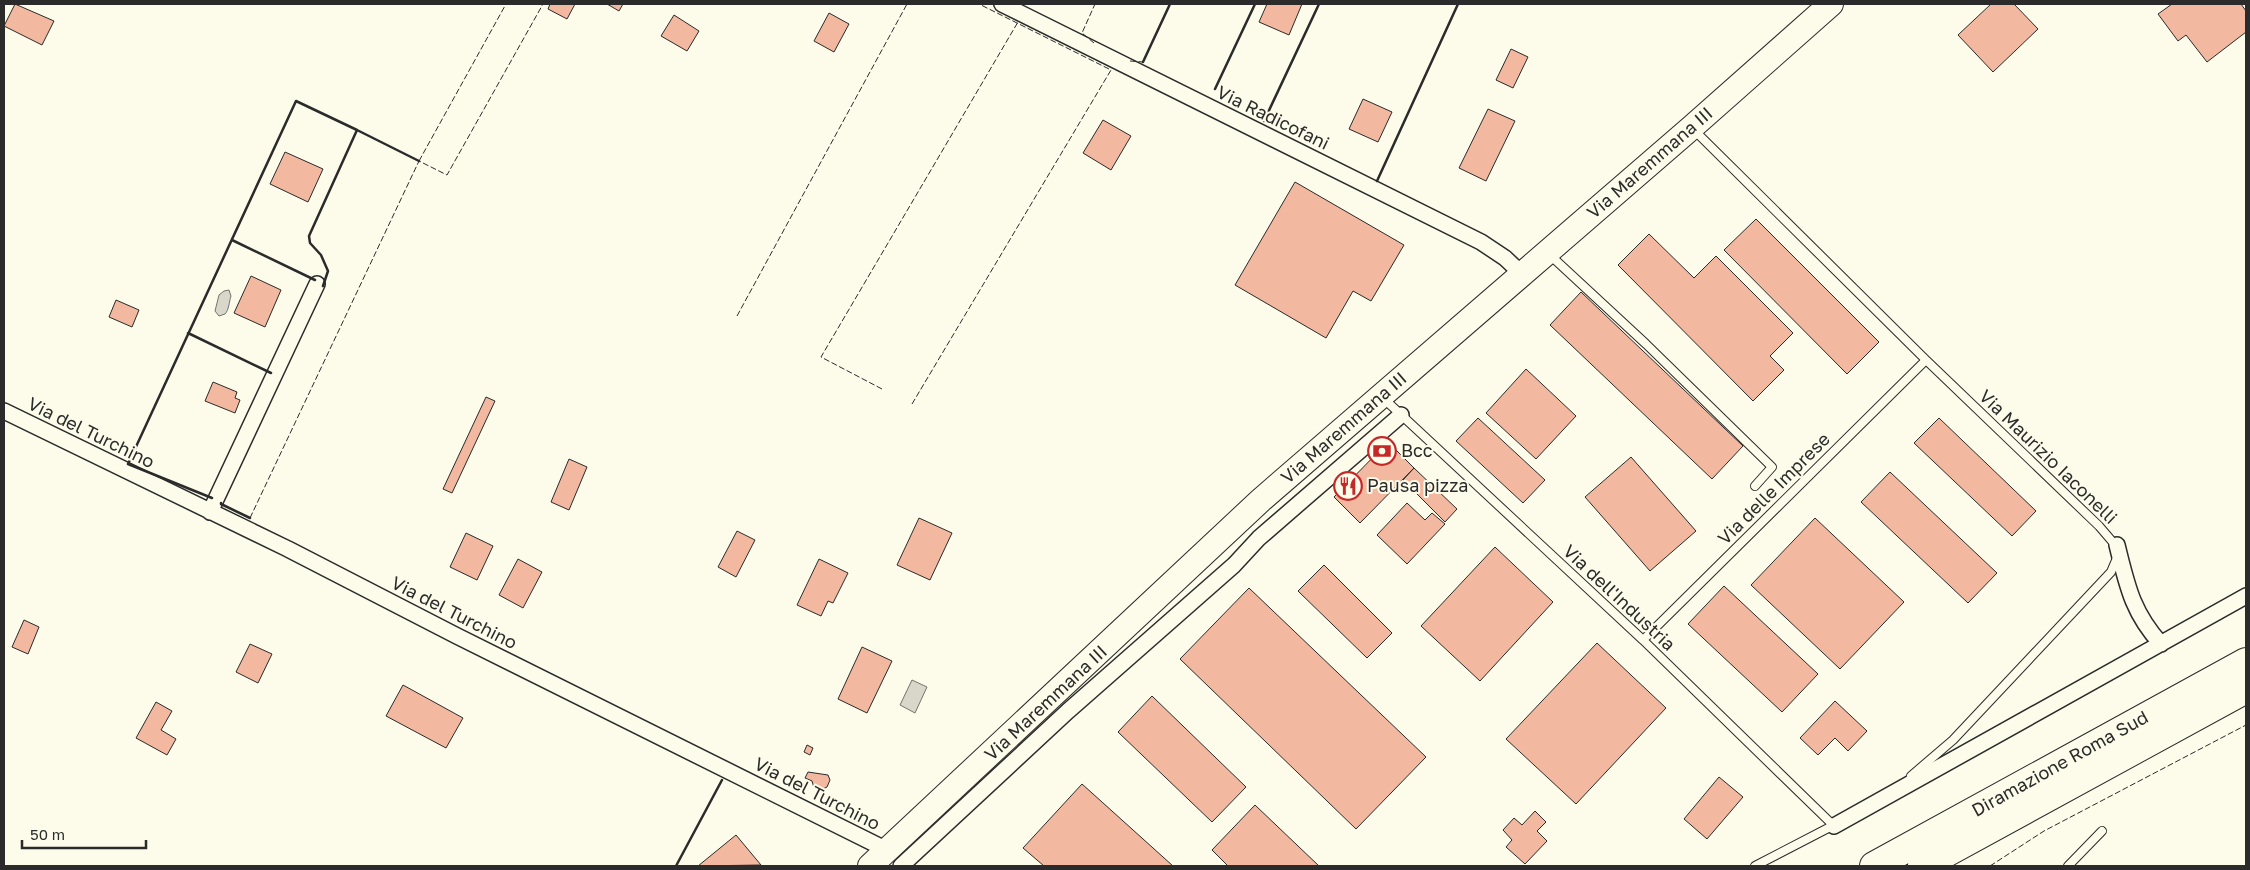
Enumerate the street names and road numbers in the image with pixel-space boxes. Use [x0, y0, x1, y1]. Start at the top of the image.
street label: Via Radicofani [1214, 80, 1333, 154]
street label: Via Maremmana III [1582, 102, 1717, 223]
street label: Via Maremmana III [1276, 367, 1411, 488]
street label: Via Maurizio Iaconelli [1975, 385, 2122, 528]
street label: Via del Turchino [25, 392, 158, 472]
street label: Via delle Imprese [1713, 428, 1834, 549]
street label: Via dell'Industria [1559, 540, 1680, 655]
street label: Via del Turchino [388, 571, 521, 653]
street label: Via Maremmana III [980, 640, 1111, 765]
street label: Diramazione Roma Sud [1967, 705, 2152, 821]
street label: Via del Turchino [751, 752, 884, 834]

